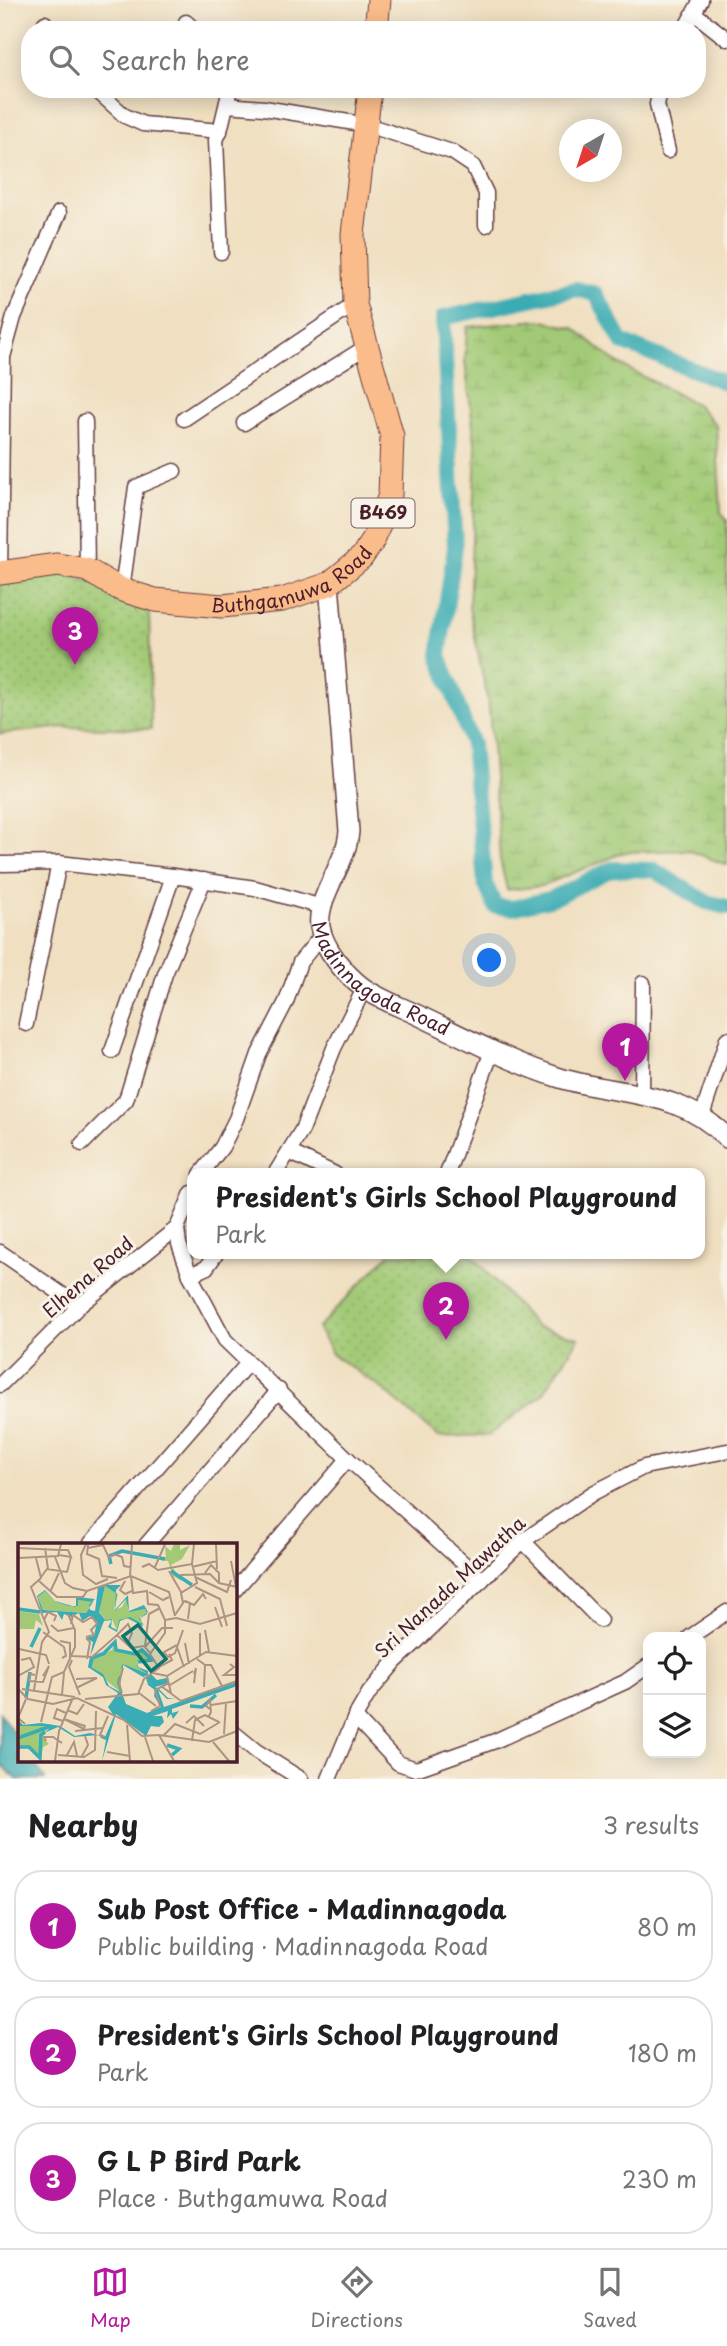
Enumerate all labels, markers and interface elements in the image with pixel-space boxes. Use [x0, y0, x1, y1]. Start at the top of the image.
search box [21, 21, 706, 98]
text: Search here [101, 40, 250, 79]
icon: search [45, 41, 83, 79]
north arrow [559, 119, 622, 182]
road number: B469 [352, 499, 414, 528]
street label: Buthgamuwa Road [210, 540, 379, 619]
pin: 3 [52, 607, 98, 665]
street label: Madinnagoda Road [306, 918, 455, 1042]
your location [472, 943, 506, 977]
pin: 1 [602, 1023, 648, 1081]
popup [187, 1168, 705, 1259]
text: President's Girls School Playground [215, 1177, 677, 1216]
text: Park [215, 1216, 267, 1251]
street label: Elhena Road [36, 1229, 139, 1324]
pin: 2 [423, 1282, 469, 1340]
street label: Sri Nanada Mawatha [368, 1509, 531, 1664]
inset map [18, 1543, 236, 1762]
map controls [643, 1632, 706, 1758]
button: locate [643, 1632, 706, 1695]
button: layers [643, 1695, 706, 1758]
text: Nearby [28, 1802, 138, 1847]
text: 3 results [603, 1807, 699, 1842]
text: Sub Post Office - Madinnagoda [97, 1889, 507, 1928]
text: 1 [48, 1909, 59, 1944]
text: 80 m [637, 1909, 697, 1944]
text: Public building · Madinnagoda Road [97, 1928, 489, 1963]
text: President's Girls School Playground [97, 2015, 559, 2054]
text: 2 [45, 2035, 61, 2070]
text: 180 m [628, 2035, 697, 2070]
text: Park [97, 2054, 148, 2089]
text: G L P Bird Park [97, 2141, 301, 2180]
text: 3 [45, 2161, 61, 2196]
text: 230 m [622, 2161, 697, 2196]
text: Place · Buthgamuwa Road [97, 2180, 388, 2215]
tab: Map [90, 2263, 131, 2333]
tab: Directions [311, 2263, 403, 2333]
tab: Saved [583, 2263, 637, 2333]

